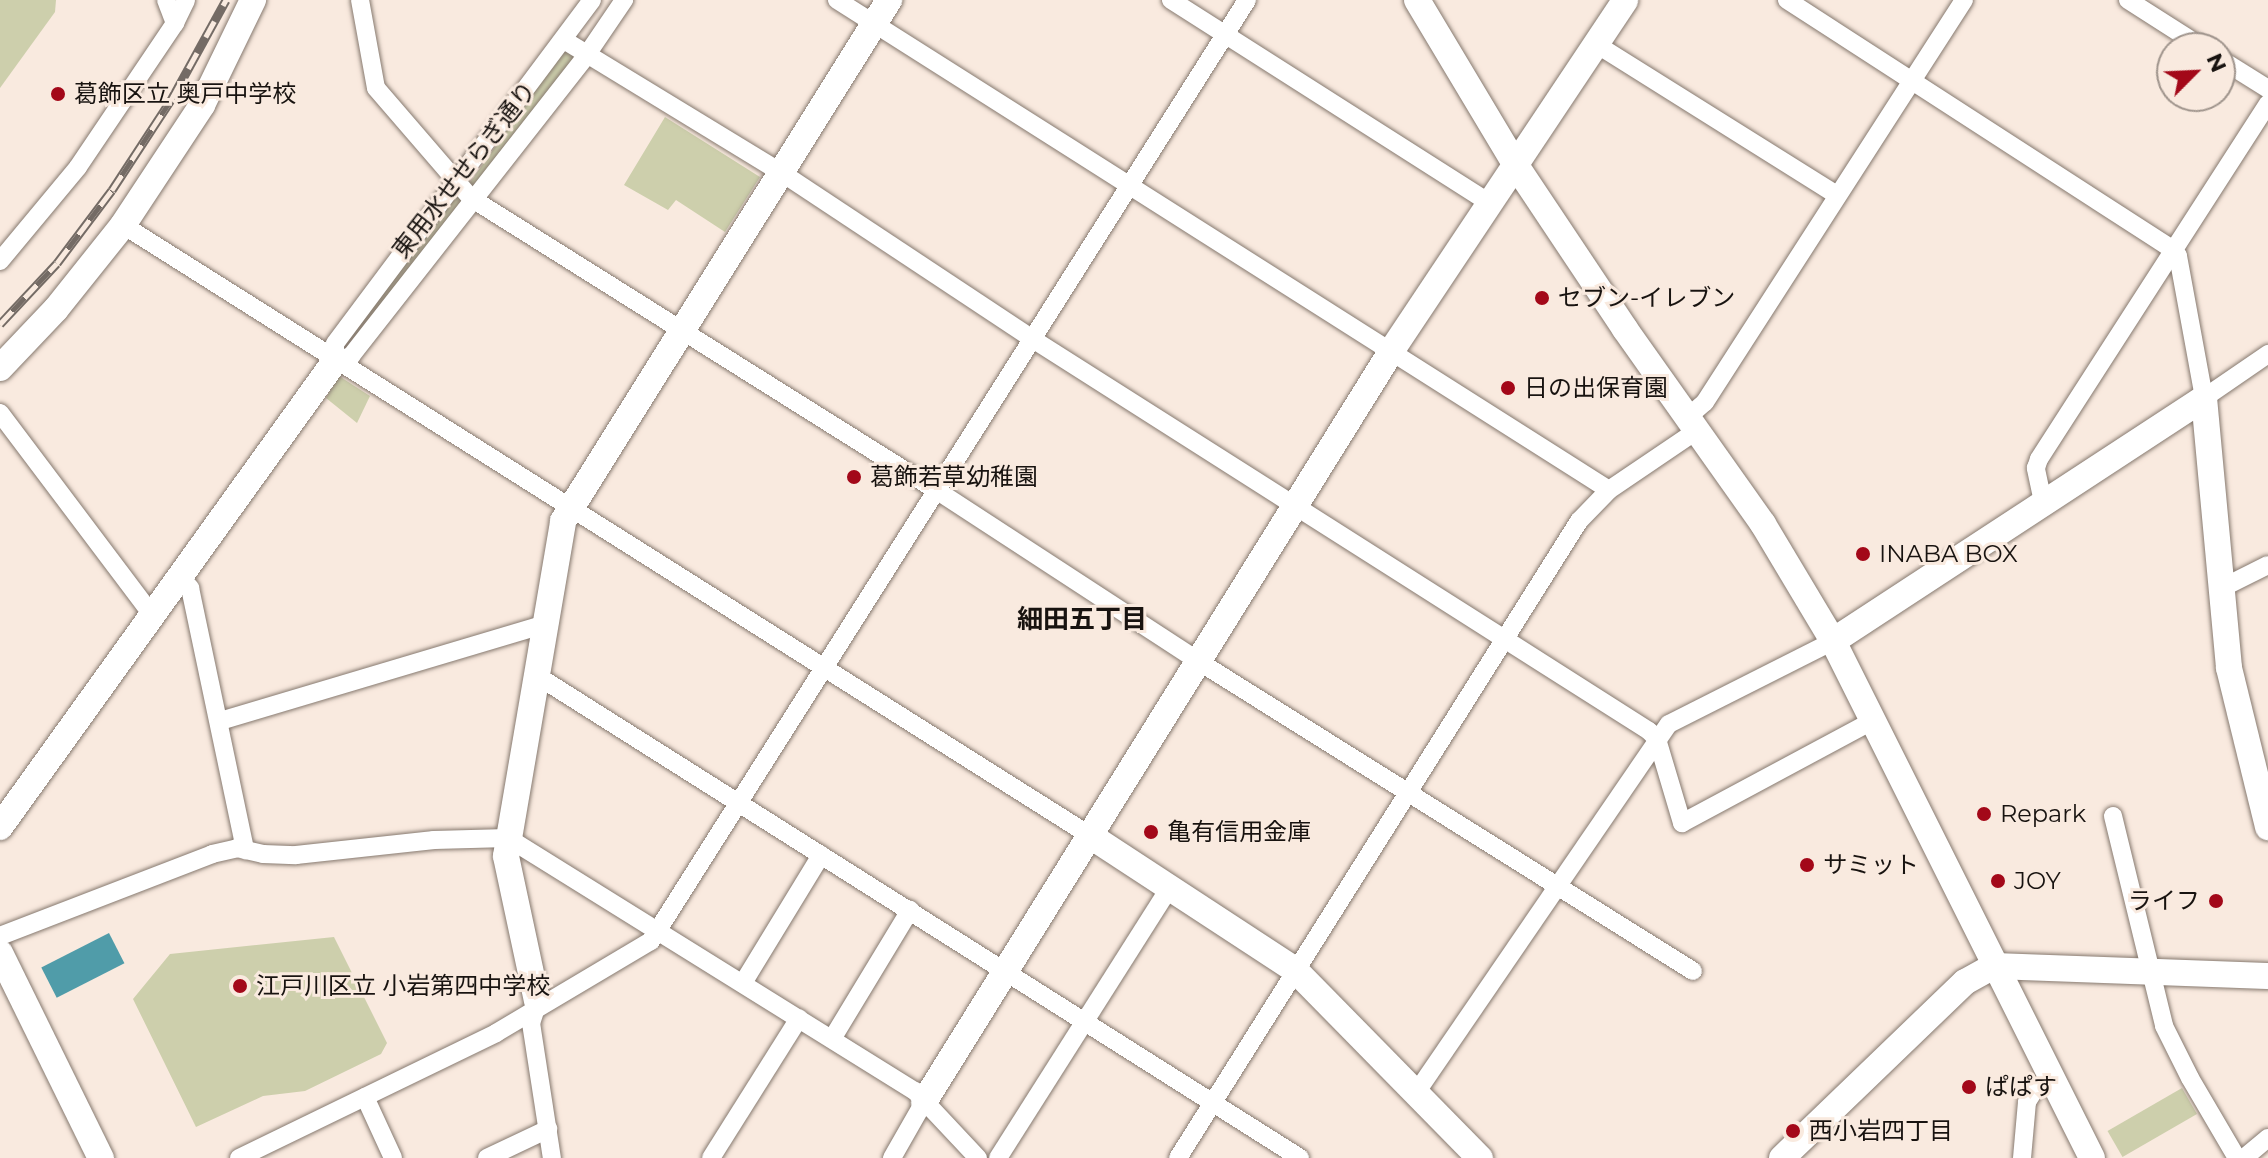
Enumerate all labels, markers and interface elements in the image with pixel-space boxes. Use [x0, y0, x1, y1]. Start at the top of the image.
north arrow [2156, 32, 2236, 112]
text: N [2201, 49, 2233, 76]
street label: 東用水せせらぎ通り [386, 76, 542, 264]
place label: 葛飾区立 奥戸中学校 [74, 80, 296, 108]
marker: 葛飾区立 奥戸中学校 [49, 85, 67, 103]
place label: セブン-イレブン [1558, 284, 1735, 312]
marker: セブン-イレブン [1533, 289, 1551, 307]
place label: 日の出保育園 [1524, 374, 1668, 402]
marker: 日の出保育園 [1499, 379, 1517, 397]
place label: 葛飾若草幼稚園 [870, 463, 1038, 491]
marker: 葛飾若草幼稚園 [845, 468, 863, 486]
place label: INABA BOX [1879, 540, 2018, 568]
marker: INABA BOX [1854, 545, 1872, 563]
district label: 細田五丁目 [1017, 604, 1147, 636]
place label: Repark [2000, 800, 2086, 828]
marker: Repark [1975, 805, 1993, 823]
place label: 亀有信用金庫 [1167, 818, 1311, 846]
marker: 亀有信用金庫 [1142, 823, 1160, 841]
place label: サミット [1823, 851, 1919, 879]
marker: サミット [1798, 856, 1816, 874]
place label: JOY [2014, 867, 2061, 895]
marker: JOY [1989, 872, 2007, 890]
place label: ライフ [2128, 887, 2200, 915]
marker: ライフ [2207, 892, 2225, 910]
place label: 江戸川区立 小岩第四中学校 [256, 972, 550, 1000]
marker: 江戸川区立 小岩第四中学校 [231, 977, 249, 995]
place label: ぱぱす [1985, 1073, 2057, 1101]
marker: ぱぱす [1960, 1078, 1978, 1096]
place label: 西小岩四丁目 [1809, 1117, 1953, 1145]
marker: 西小岩四丁目 [1784, 1122, 1802, 1140]

